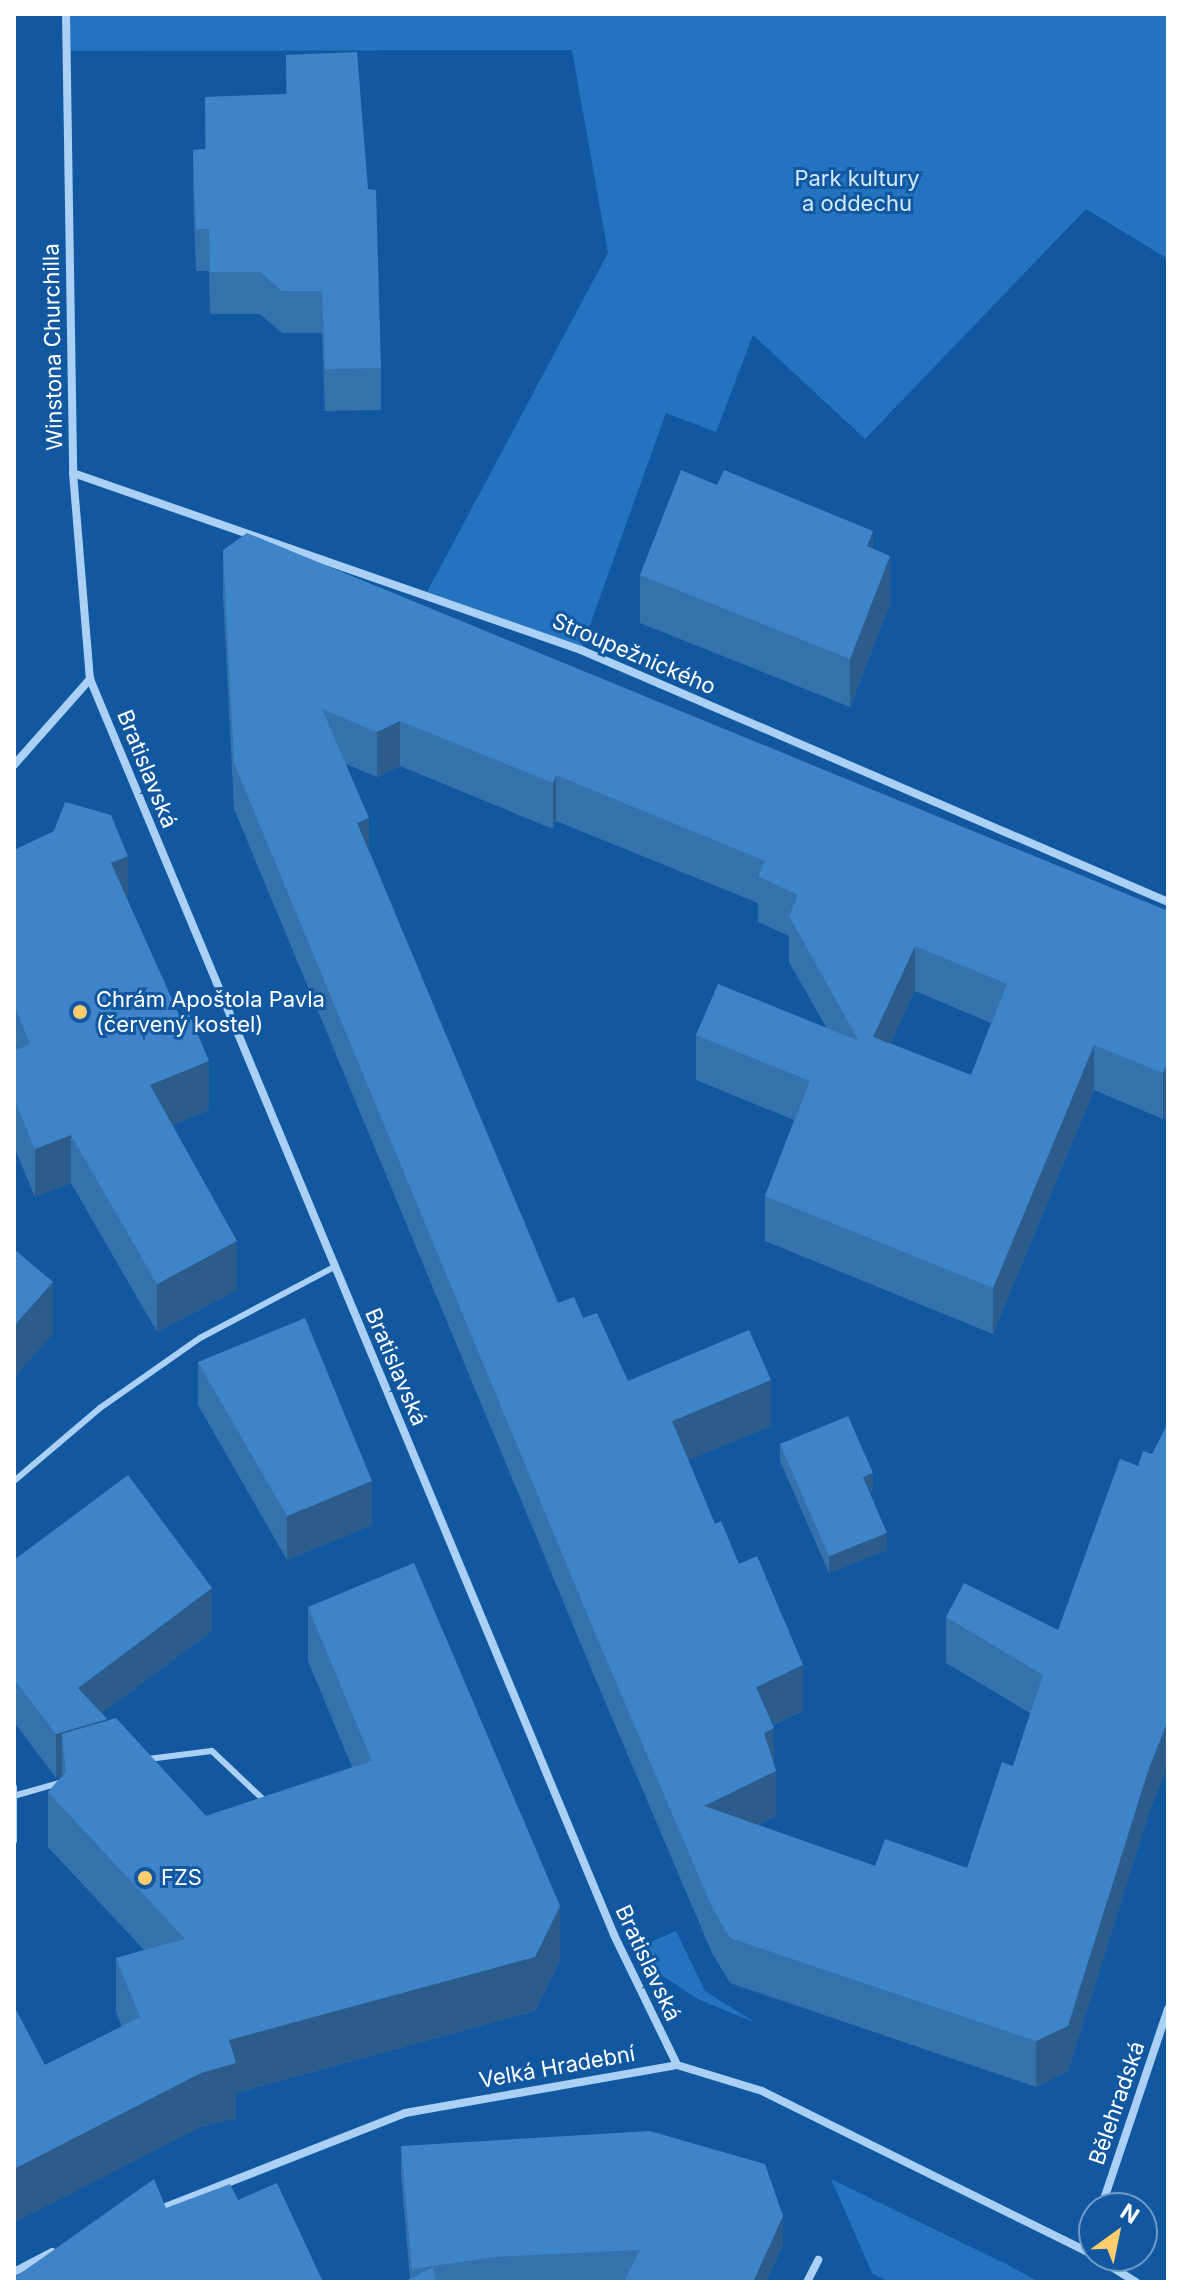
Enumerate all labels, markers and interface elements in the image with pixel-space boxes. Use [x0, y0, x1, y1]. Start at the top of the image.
park label: Park kultury a oddechu [794, 165, 920, 216]
street label: Winstona Churchilla [38, 243, 68, 451]
street label: Stroupežnického [548, 608, 720, 700]
street label: Bratislavská [111, 706, 183, 832]
place label: Chrám Apoštola Pavla (červený kostel) [96, 986, 325, 1038]
marker: Chrám Apoštola Pavla (červený kostel) [71, 1003, 89, 1021]
street label: Bratislavská [359, 1304, 433, 1430]
place label: FZS [161, 1865, 202, 1891]
marker: FZS [136, 1869, 154, 1887]
street label: Bratislavská [610, 1901, 686, 2025]
street label: Bělehradská [1084, 2038, 1150, 2168]
street label: Velká Hradební [477, 2040, 637, 2094]
north arrow [1078, 2192, 1158, 2272]
text: N [1116, 2198, 1144, 2229]

